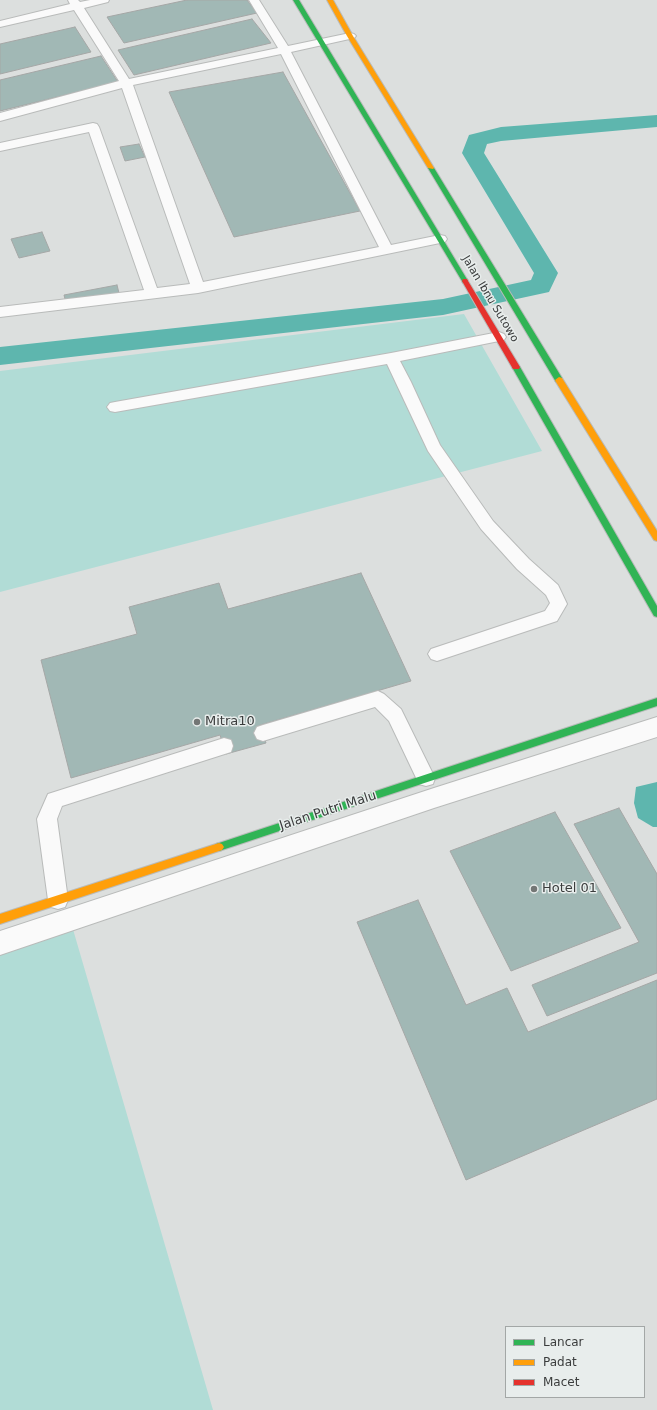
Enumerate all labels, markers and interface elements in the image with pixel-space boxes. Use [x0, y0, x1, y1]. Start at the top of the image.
street label: Jalan Ibnu Sutowo [459, 253, 521, 345]
place label: Mitra10 [205, 714, 255, 730]
marker: Mitra10 [192, 717, 202, 727]
street label: Jalan Putri Malu [278, 788, 378, 834]
place label: Hotel 01 [542, 881, 597, 897]
marker: Hotel 01 [529, 884, 539, 894]
legend [505, 1326, 645, 1398]
text: Lancar [543, 1335, 584, 1349]
text: Padat [543, 1355, 577, 1369]
text: Macet [543, 1375, 579, 1389]

